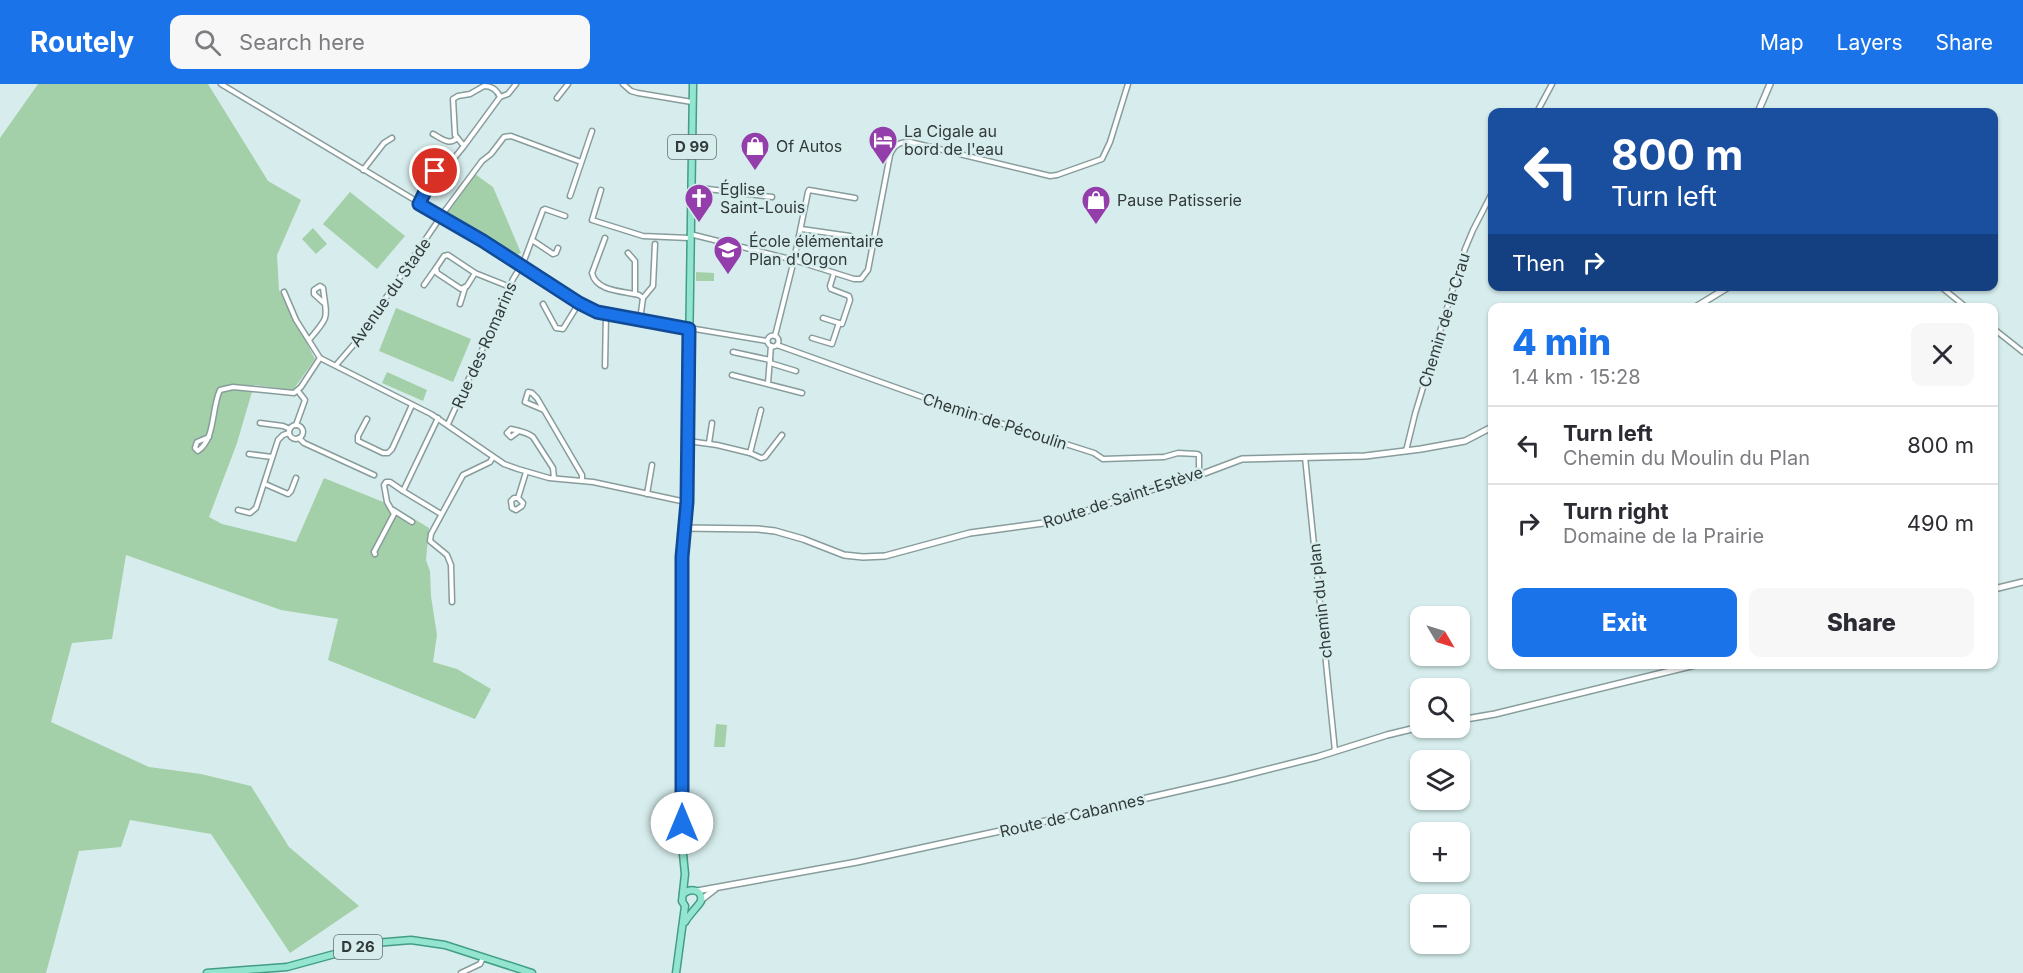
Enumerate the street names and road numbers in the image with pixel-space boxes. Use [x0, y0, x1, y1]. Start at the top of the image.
road number: D 99 [668, 135, 716, 159]
street label: Avenue du Stade [345, 234, 435, 350]
street label: Chemin de la Crau [1414, 250, 1474, 390]
street label: Rue des Romarins [447, 279, 521, 411]
street label: Chemin de Pécoulin [920, 388, 1070, 454]
street label: Route de Saint-Estève [1041, 462, 1205, 532]
street label: chemin du plan [1304, 542, 1336, 660]
street label: Route de Cabannes [998, 789, 1146, 841]
road number: D 26 [334, 935, 382, 959]

